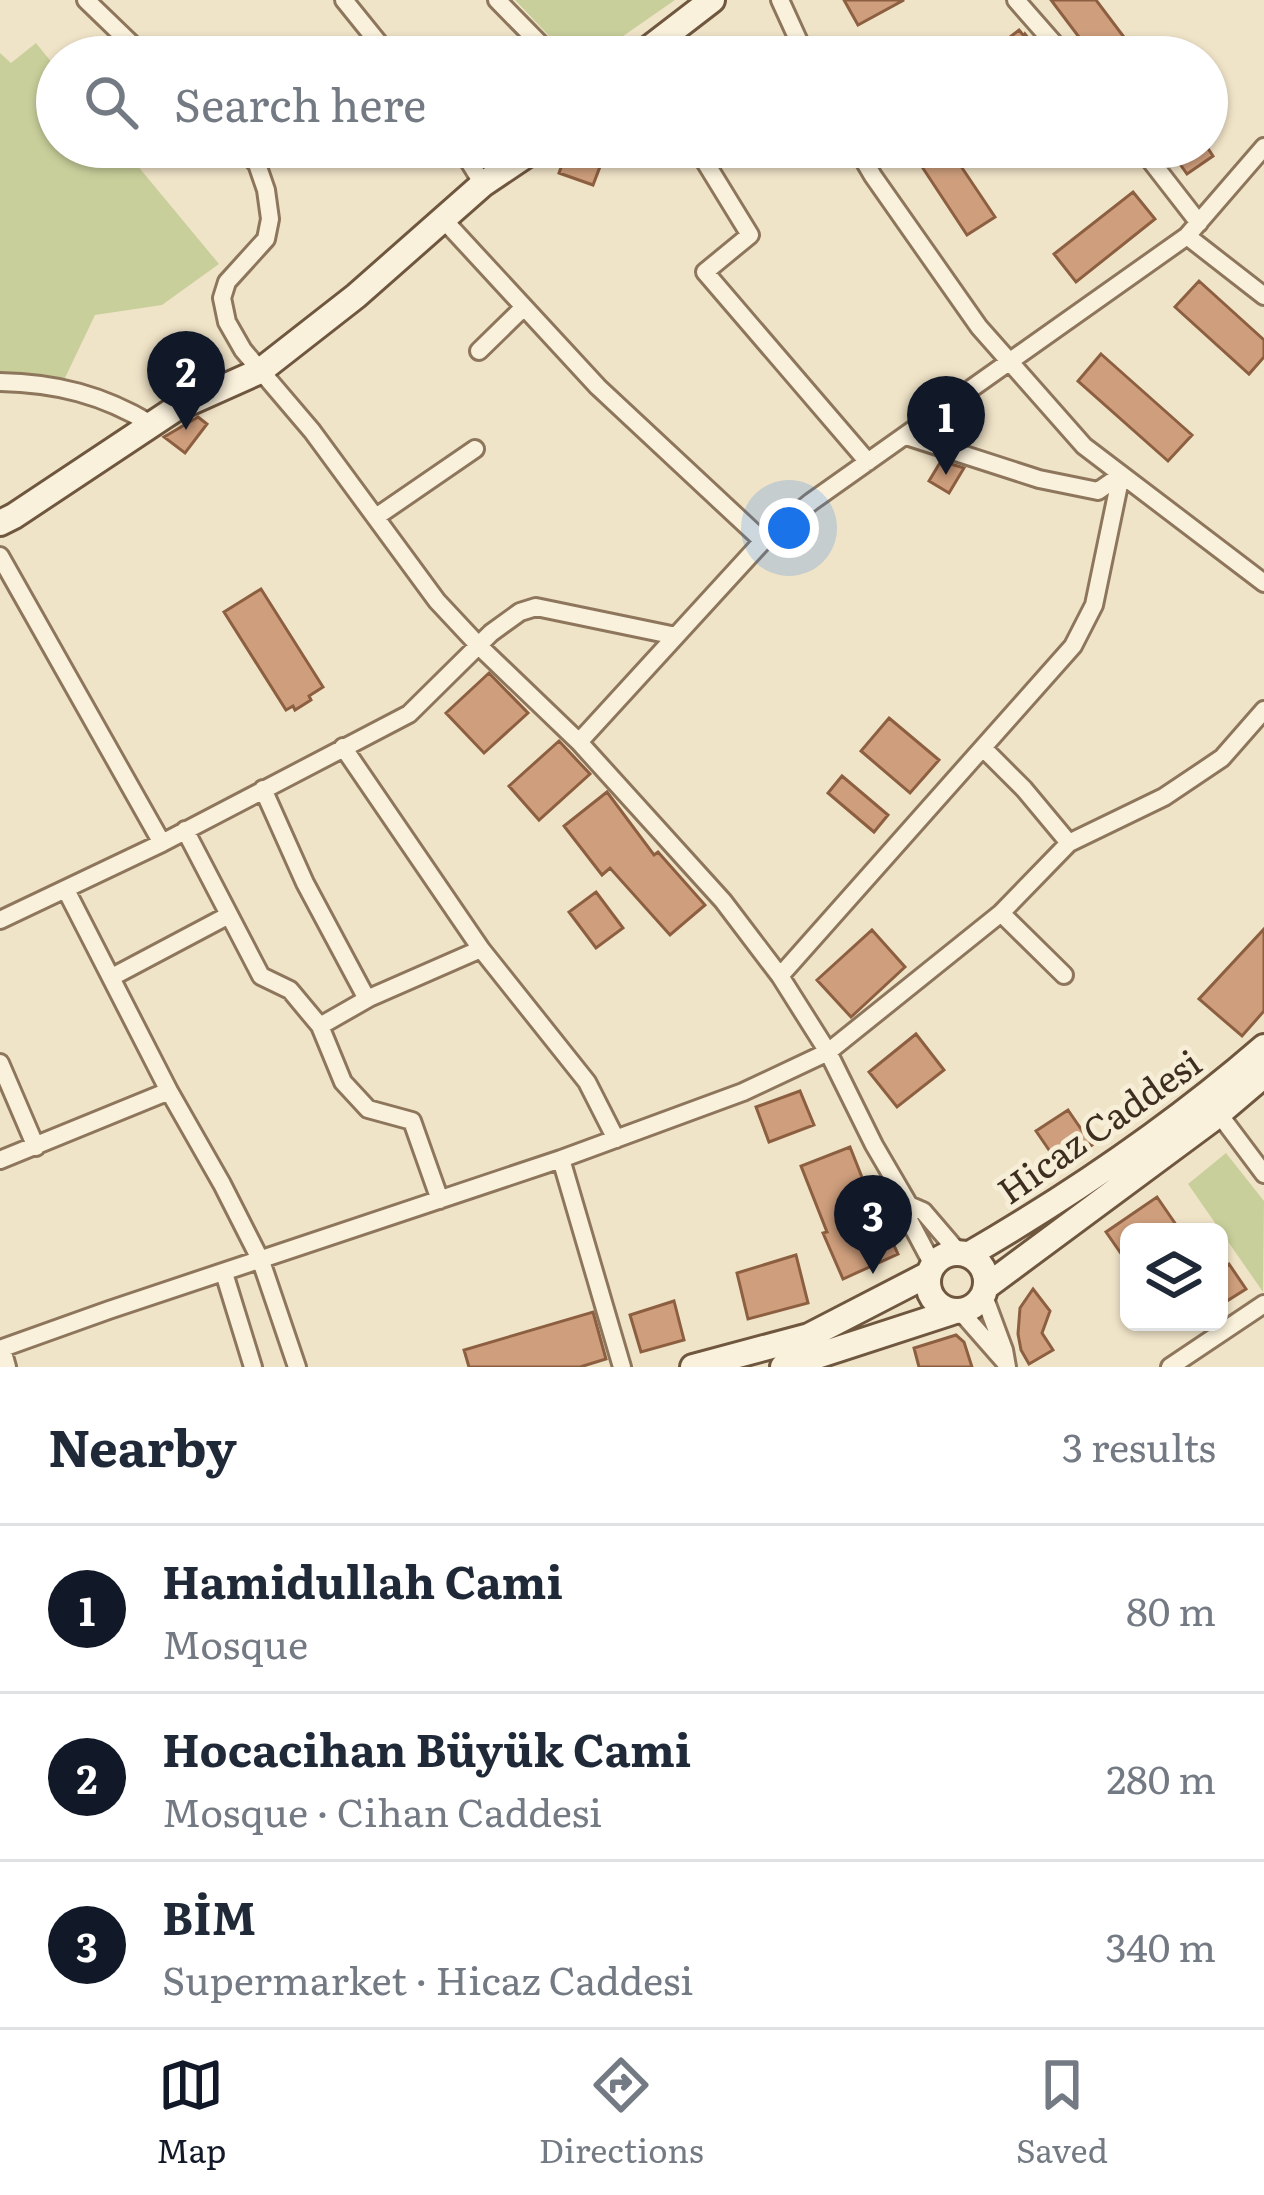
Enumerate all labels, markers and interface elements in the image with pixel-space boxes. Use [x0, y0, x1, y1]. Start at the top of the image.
search box [36, 36, 1228, 168]
icon: search [78, 69, 144, 135]
text: Search here [174, 69, 426, 136]
pin: 2 [147, 331, 225, 430]
pin: 1 [907, 376, 985, 475]
your location [759, 498, 819, 558]
street label: Hicaz Caddesi [985, 1035, 1211, 1215]
pin: 3 [834, 1175, 912, 1274]
map controls [1120, 1223, 1228, 1331]
button: layers [1120, 1223, 1228, 1331]
text: Nearby [48, 1407, 237, 1483]
text: 3 results [1062, 1416, 1216, 1474]
text: Hamidullah Cami [162, 1546, 563, 1613]
text: 1 [79, 1580, 95, 1638]
text: 80 m [1126, 1580, 1216, 1638]
text: Mosque [162, 1613, 308, 1671]
text: Hocacihan Büyük Cami [162, 1714, 691, 1781]
text: 2 [77, 1748, 97, 1806]
text: 280 m [1107, 1748, 1216, 1806]
text: Mosque · Cihan Caddesi [162, 1781, 602, 1839]
text: BİM [162, 1882, 256, 1949]
text: 3 [76, 1916, 98, 1974]
text: 340 m [1105, 1916, 1216, 1974]
text: Supermarket · Hicaz Caddesi [162, 1949, 693, 2007]
tab: Map [156, 2052, 226, 2173]
tab: Directions [539, 2052, 704, 2173]
tab: Saved [1016, 2052, 1108, 2173]

